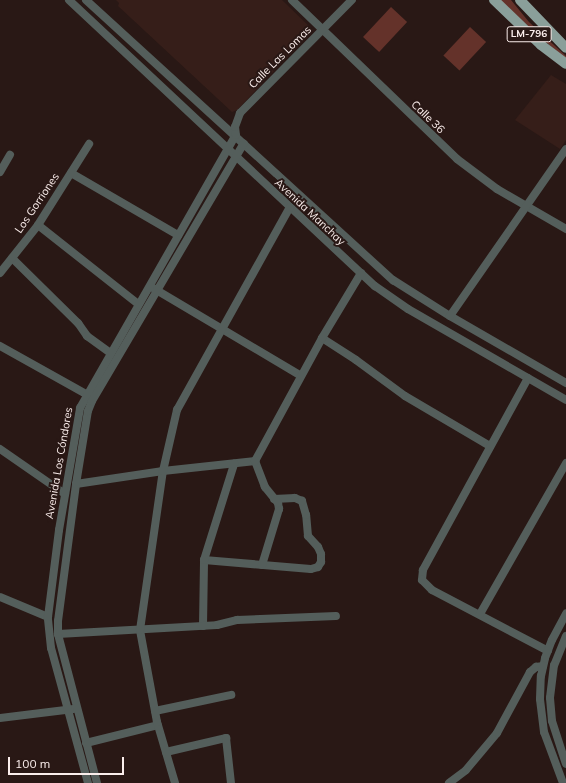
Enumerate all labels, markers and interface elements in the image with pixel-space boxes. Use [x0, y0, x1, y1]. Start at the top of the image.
street label: Calle Las Lomas [246, 23, 314, 91]
road number: LM-796 [506, 26, 552, 42]
street label: Calle 36 [409, 98, 447, 136]
street label: Los Gorriones [12, 170, 62, 236]
street label: Avenida Manchay [272, 176, 348, 248]
street label: Avenida Los Cóndores [43, 406, 75, 520]
scale bar [10, 749, 126, 775]
text: 100 m [15, 756, 50, 771]

